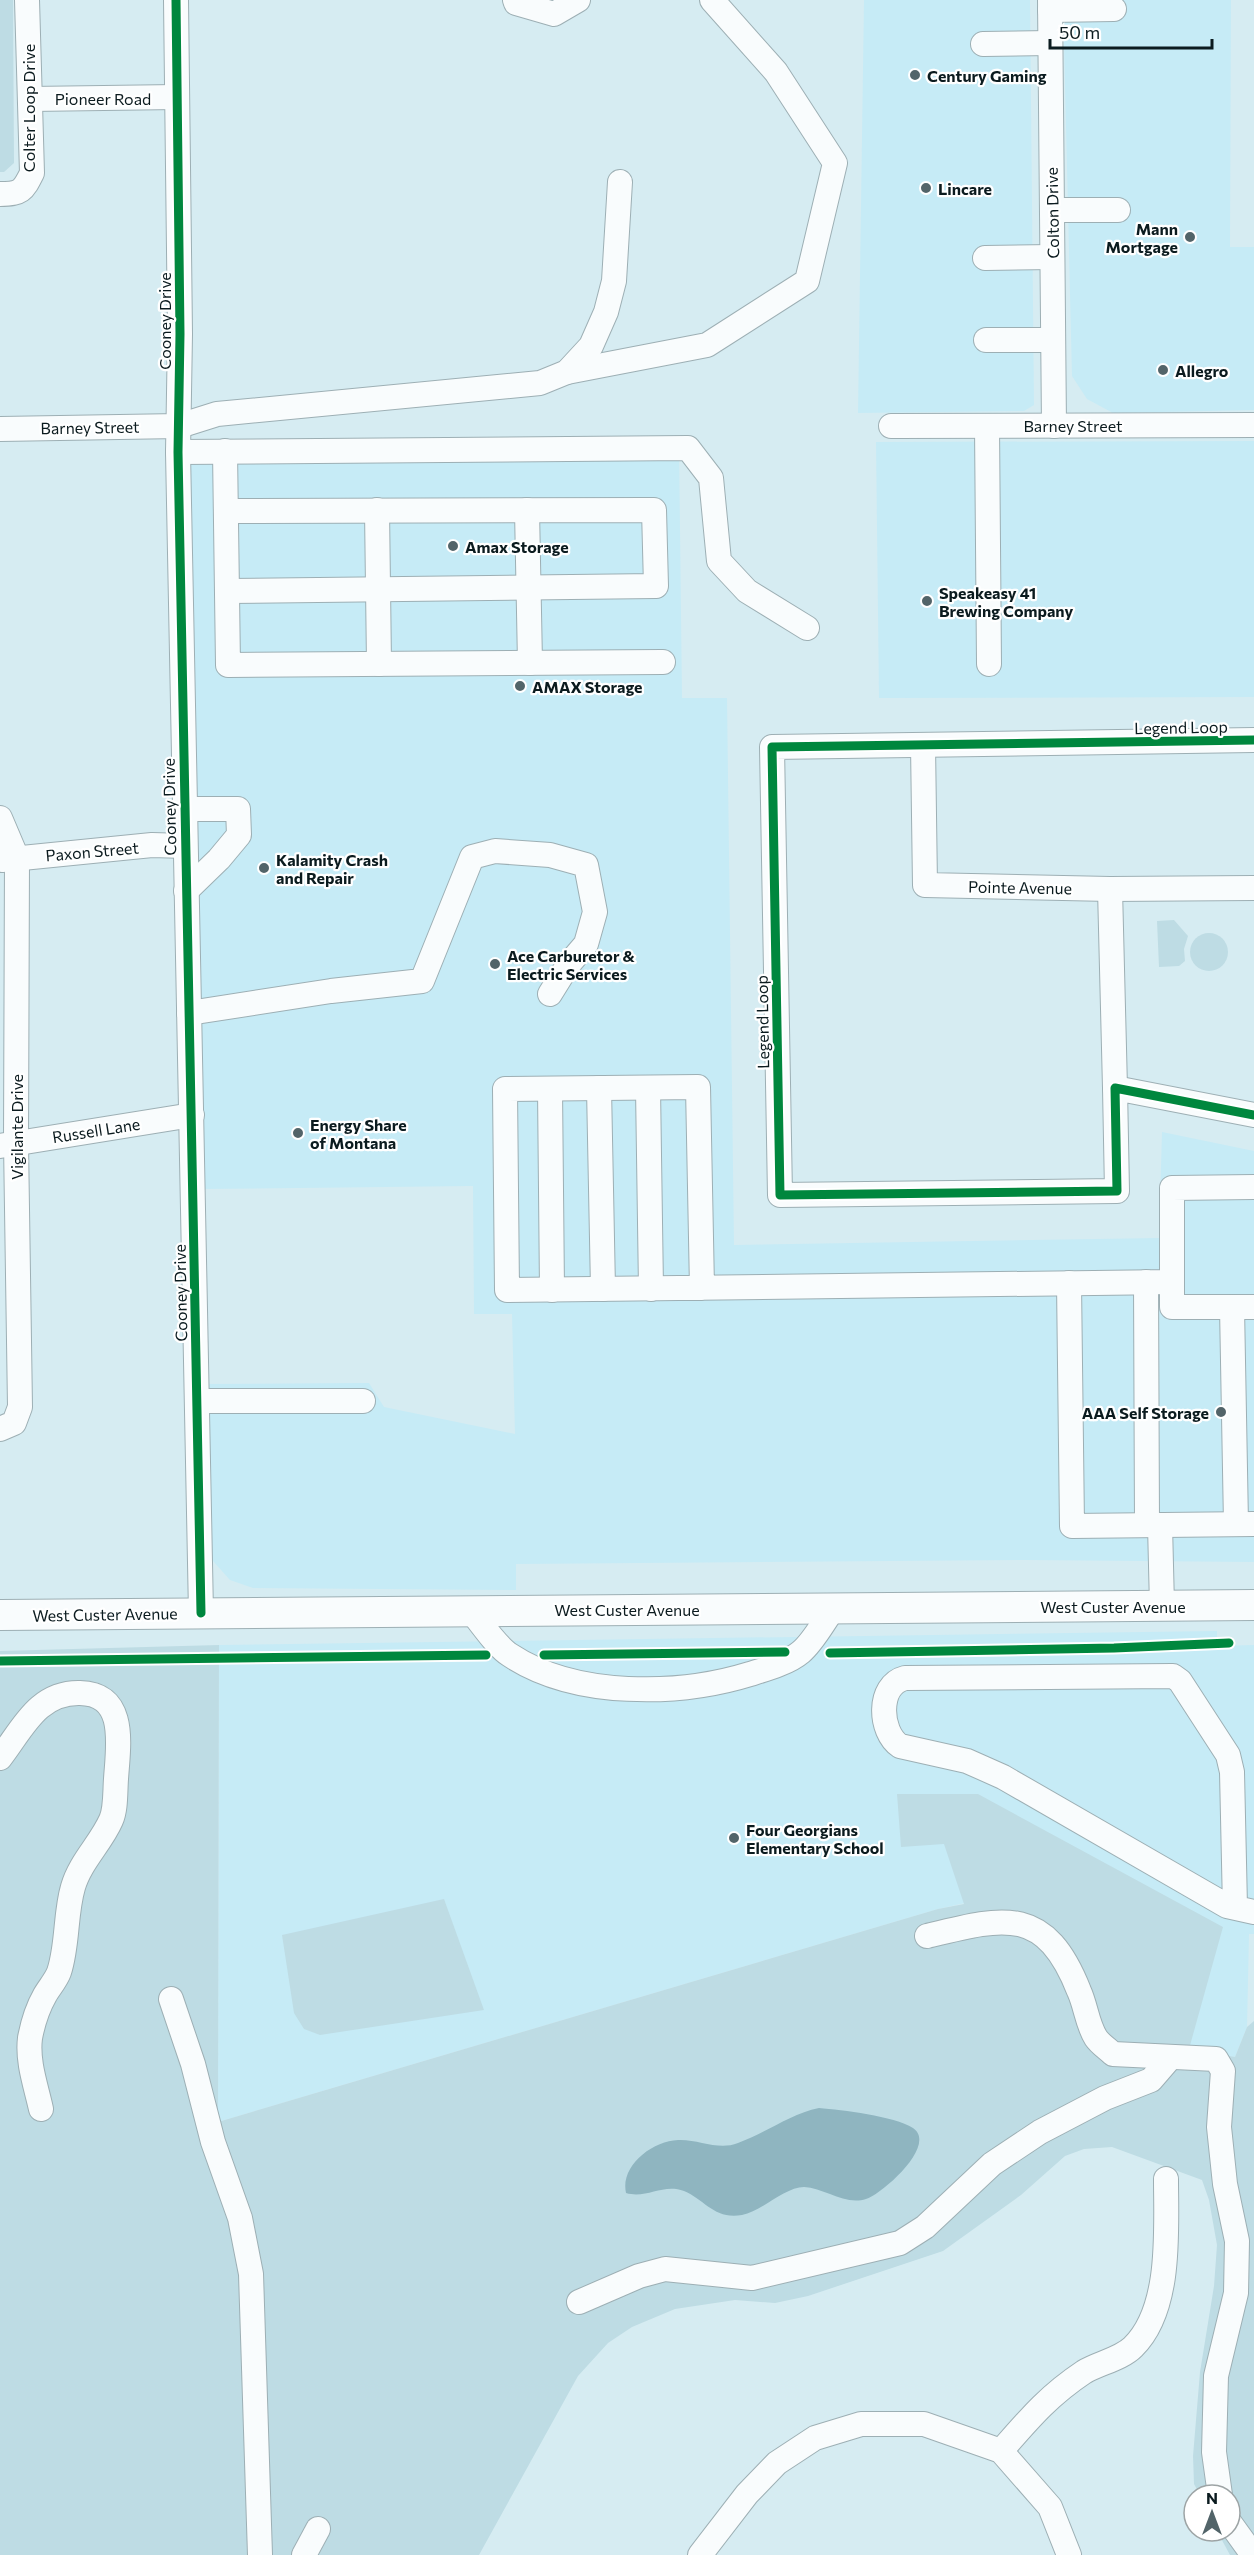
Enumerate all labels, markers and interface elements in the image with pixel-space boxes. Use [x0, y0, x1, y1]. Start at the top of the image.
scale bar [1050, 12, 1212, 50]
text: 50 m [1059, 21, 1100, 43]
street label: Colter Loop Drive [19, 44, 38, 172]
place label: Century Gaming [927, 66, 1047, 85]
marker: Century Gaming [908, 68, 922, 82]
street label: Pioneer Road [55, 89, 151, 108]
street label: Colton Drive [1042, 167, 1062, 259]
place label: Lincare [938, 179, 992, 198]
marker: Lincare [919, 181, 933, 195]
place label: Mann Mortgage [1106, 219, 1178, 256]
marker: Mann Mortgage [1183, 230, 1197, 244]
street label: Cooney Drive [155, 272, 174, 370]
place label: Allegro [1175, 361, 1229, 380]
marker: Allegro [1156, 363, 1170, 377]
street label: Barney Street [1023, 416, 1123, 435]
street label: Barney Street [40, 417, 140, 437]
place label: Amax Storage [465, 537, 569, 556]
marker: Amax Storage [446, 539, 460, 553]
place label: Speakeasy 41 Brewing Company [939, 583, 1073, 620]
marker: Speakeasy 41 Brewing Company [920, 594, 934, 608]
place label: AMAX Storage [532, 677, 642, 696]
marker: AMAX Storage [513, 679, 527, 693]
street label: Legend Loop [1134, 717, 1228, 737]
street label: Cooney Drive [159, 758, 179, 856]
street label: Paxon Street [45, 837, 140, 865]
place label: Kalamity Crash and Repair [276, 850, 388, 887]
marker: Kalamity Crash and Repair [257, 861, 271, 875]
street label: Pointe Avenue [968, 877, 1072, 897]
place label: Ace Carburetor & Electric Services [507, 946, 636, 983]
marker: Ace Carburetor & Electric Services [488, 957, 502, 971]
street label: Legend Loop [752, 975, 772, 1069]
street label: Vigilante Drive [7, 1074, 26, 1180]
street label: Russell Lane [51, 1114, 141, 1146]
place label: Energy Share of Montana [310, 1115, 407, 1152]
marker: Energy Share of Montana [291, 1126, 305, 1140]
street label: Cooney Drive [170, 1244, 190, 1342]
place label: AAA Self Storage [1082, 1403, 1209, 1422]
marker: AAA Self Storage [1214, 1405, 1228, 1419]
street label: West Custer Avenue [1040, 1597, 1186, 1616]
street label: West Custer Avenue [554, 1600, 700, 1619]
street label: West Custer Avenue [32, 1603, 178, 1625]
place label: Four Georgians Elementary School [746, 1820, 884, 1857]
marker: Four Georgians Elementary School [727, 1831, 741, 1845]
north arrow [1182, 2483, 1242, 2543]
text: N [1206, 2488, 1218, 2507]

